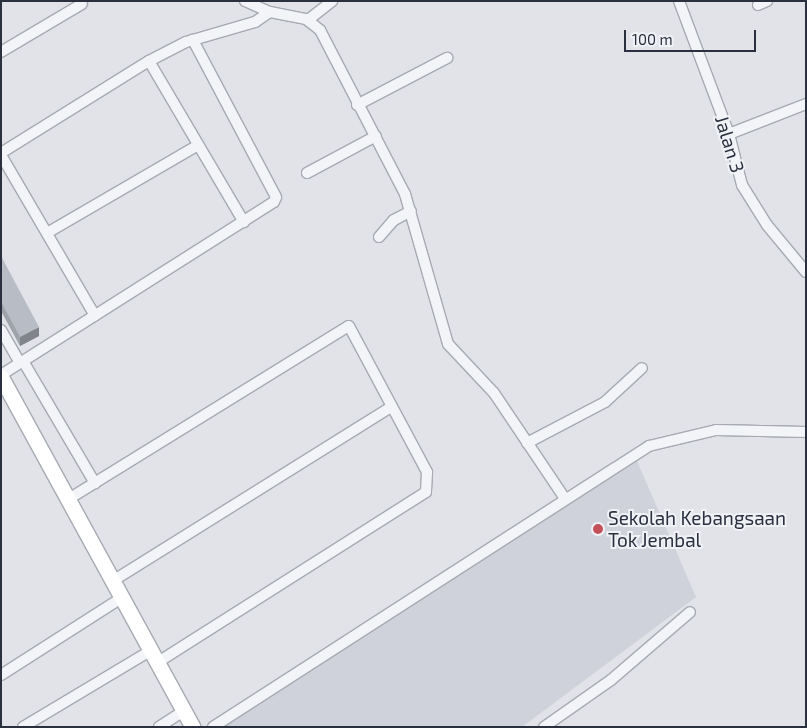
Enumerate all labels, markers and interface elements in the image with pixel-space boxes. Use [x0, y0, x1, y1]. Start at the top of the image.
scale bar [627, 20, 760, 52]
text: 100 m [632, 30, 673, 48]
street label: Jalan 3 [711, 113, 749, 175]
place label: Sekolah Kebangsaan Tok Jembal [608, 507, 786, 551]
marker: Sekolah Kebangsaan Tok Jembal [592, 523, 604, 535]

